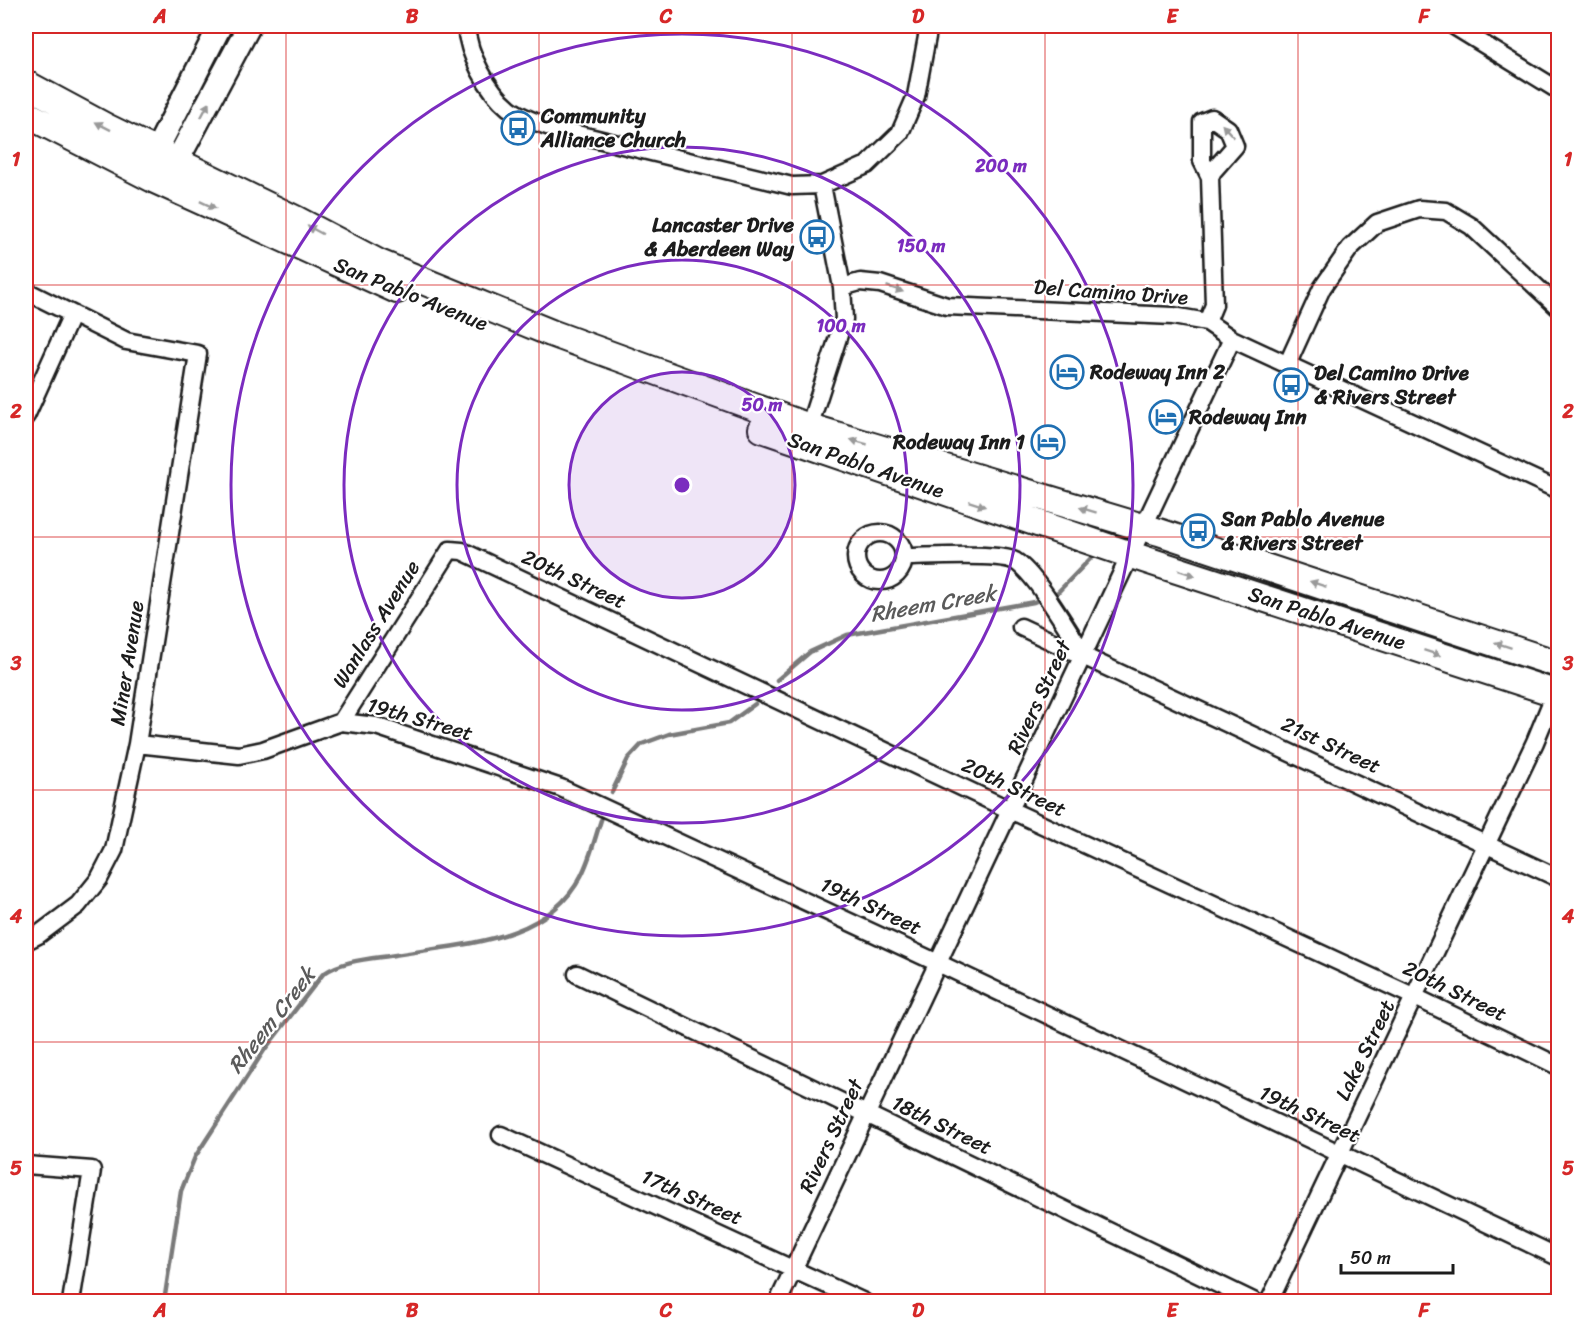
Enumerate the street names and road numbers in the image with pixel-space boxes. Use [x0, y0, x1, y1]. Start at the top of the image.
street label: San Pablo Avenue [328, 246, 494, 342]
street label: Del Camino Drive [1032, 268, 1190, 316]
street label: San Pablo Avenue [783, 420, 949, 510]
street label: 20th Street [515, 538, 633, 620]
street label: Wanlass Avenue [321, 552, 431, 696]
street label: San Pablo Avenue [1243, 575, 1411, 661]
street label: Miner Avenue [98, 598, 156, 728]
street label: Rivers Street [996, 632, 1083, 761]
street label: 19th Street [363, 686, 477, 752]
street label: 21st Street [1275, 705, 1387, 785]
street label: 20th Street [955, 746, 1073, 828]
street label: 19th Street [814, 866, 928, 946]
street label: 20th Street [1396, 949, 1514, 1033]
street label: Lake Street [1324, 993, 1406, 1107]
street label: Rivers Street [788, 1071, 875, 1200]
street label: 19th Street [1253, 1074, 1367, 1154]
street label: 18th Street [885, 1084, 999, 1166]
street label: 17th Street [635, 1158, 749, 1236]

